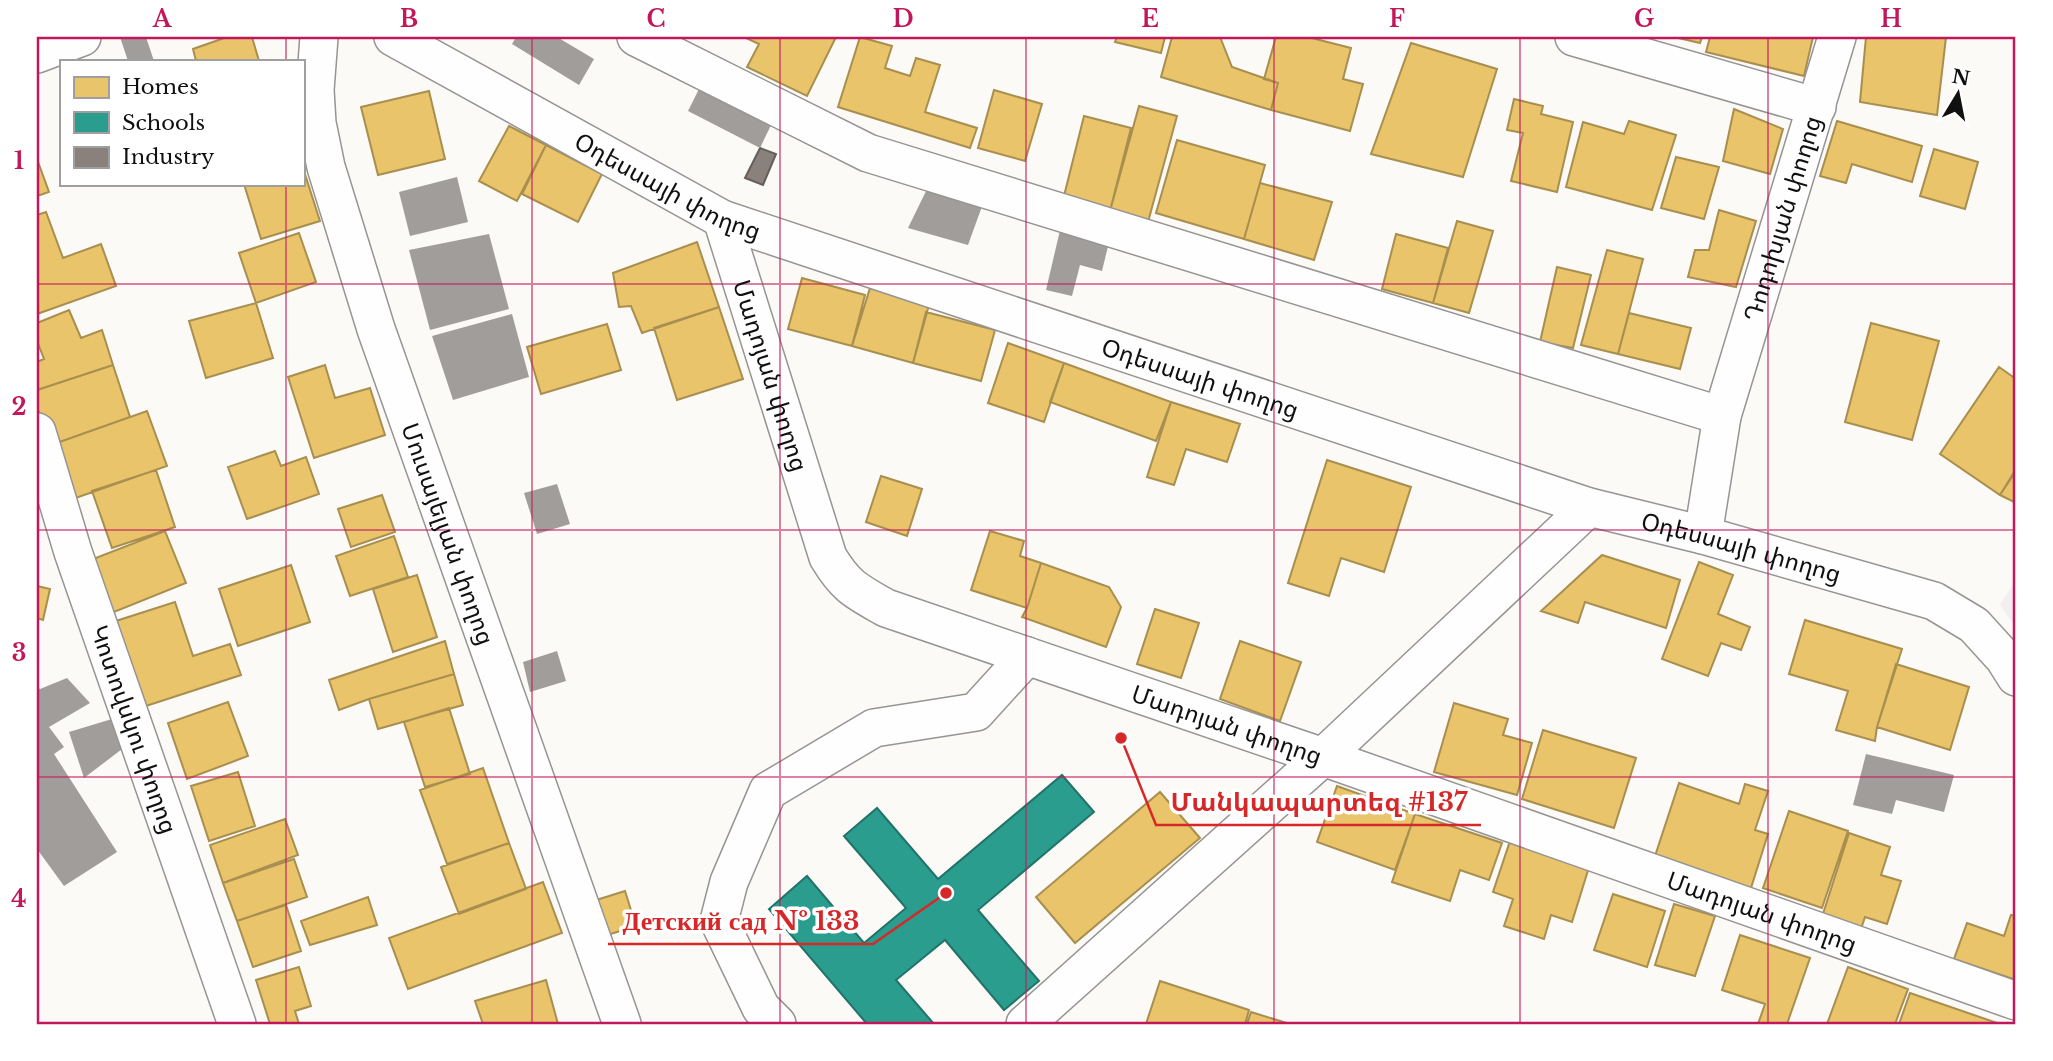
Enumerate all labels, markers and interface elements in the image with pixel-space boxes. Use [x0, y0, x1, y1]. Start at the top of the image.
text: A [152, 5, 173, 33]
text: B [400, 5, 418, 33]
text: C [647, 5, 665, 33]
text: D [892, 5, 914, 33]
text: E [1141, 5, 1159, 33]
text: F [1389, 5, 1405, 33]
text: G [1634, 5, 1654, 33]
text: H [1880, 5, 1902, 33]
legend [60, 60, 304, 186]
north arrow [1924, 60, 1994, 130]
text: N [1950, 65, 1972, 91]
text: Homes [122, 74, 199, 100]
text: Schools [122, 110, 205, 136]
street label: Դոդոխյան փողոց [1737, 112, 1827, 325]
street label: Օդեսսայի փողոց [570, 126, 764, 245]
text: Industry [122, 144, 215, 170]
text: 1 [14, 147, 24, 175]
street label: Մադոյան փողոց [727, 276, 815, 475]
street label: Օդեսսայի փողոց [1098, 332, 1303, 424]
text: 2 [12, 393, 26, 421]
street label: Մուսայելյան փողոց [396, 419, 501, 649]
street label: Օդեսսայի փողոց [1638, 506, 1844, 588]
street label: Կոտովսկու փողոց [85, 621, 184, 837]
text: 3 [12, 639, 26, 667]
street label: Մադոյան փողոց [1128, 678, 1326, 770]
callout: Մանկապարտեզ #137 [1156, 778, 1481, 825]
text: Մանկապարտեզ #137 [1171, 786, 1468, 818]
street label: Մադոյան փողոց [1663, 865, 1861, 958]
text: 4 [11, 885, 27, 913]
callout: Детский сад № 133 [608, 897, 873, 944]
text: Детский сад № 133 [623, 905, 859, 937]

